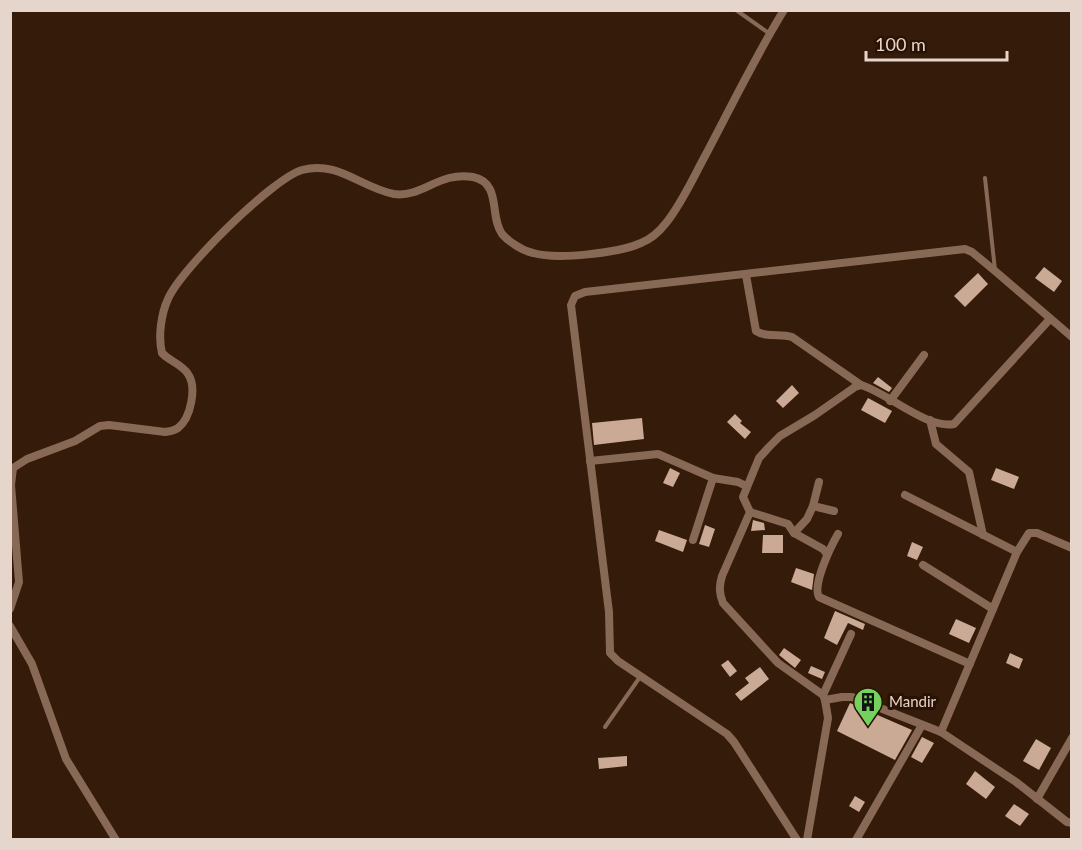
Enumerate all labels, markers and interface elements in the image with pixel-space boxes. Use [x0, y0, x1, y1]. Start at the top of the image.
scale bar [866, 24, 1007, 62]
text: 100 m [875, 33, 926, 55]
building icon: Mandir [852, 686, 884, 728]
place label: Mandir [889, 692, 937, 710]

